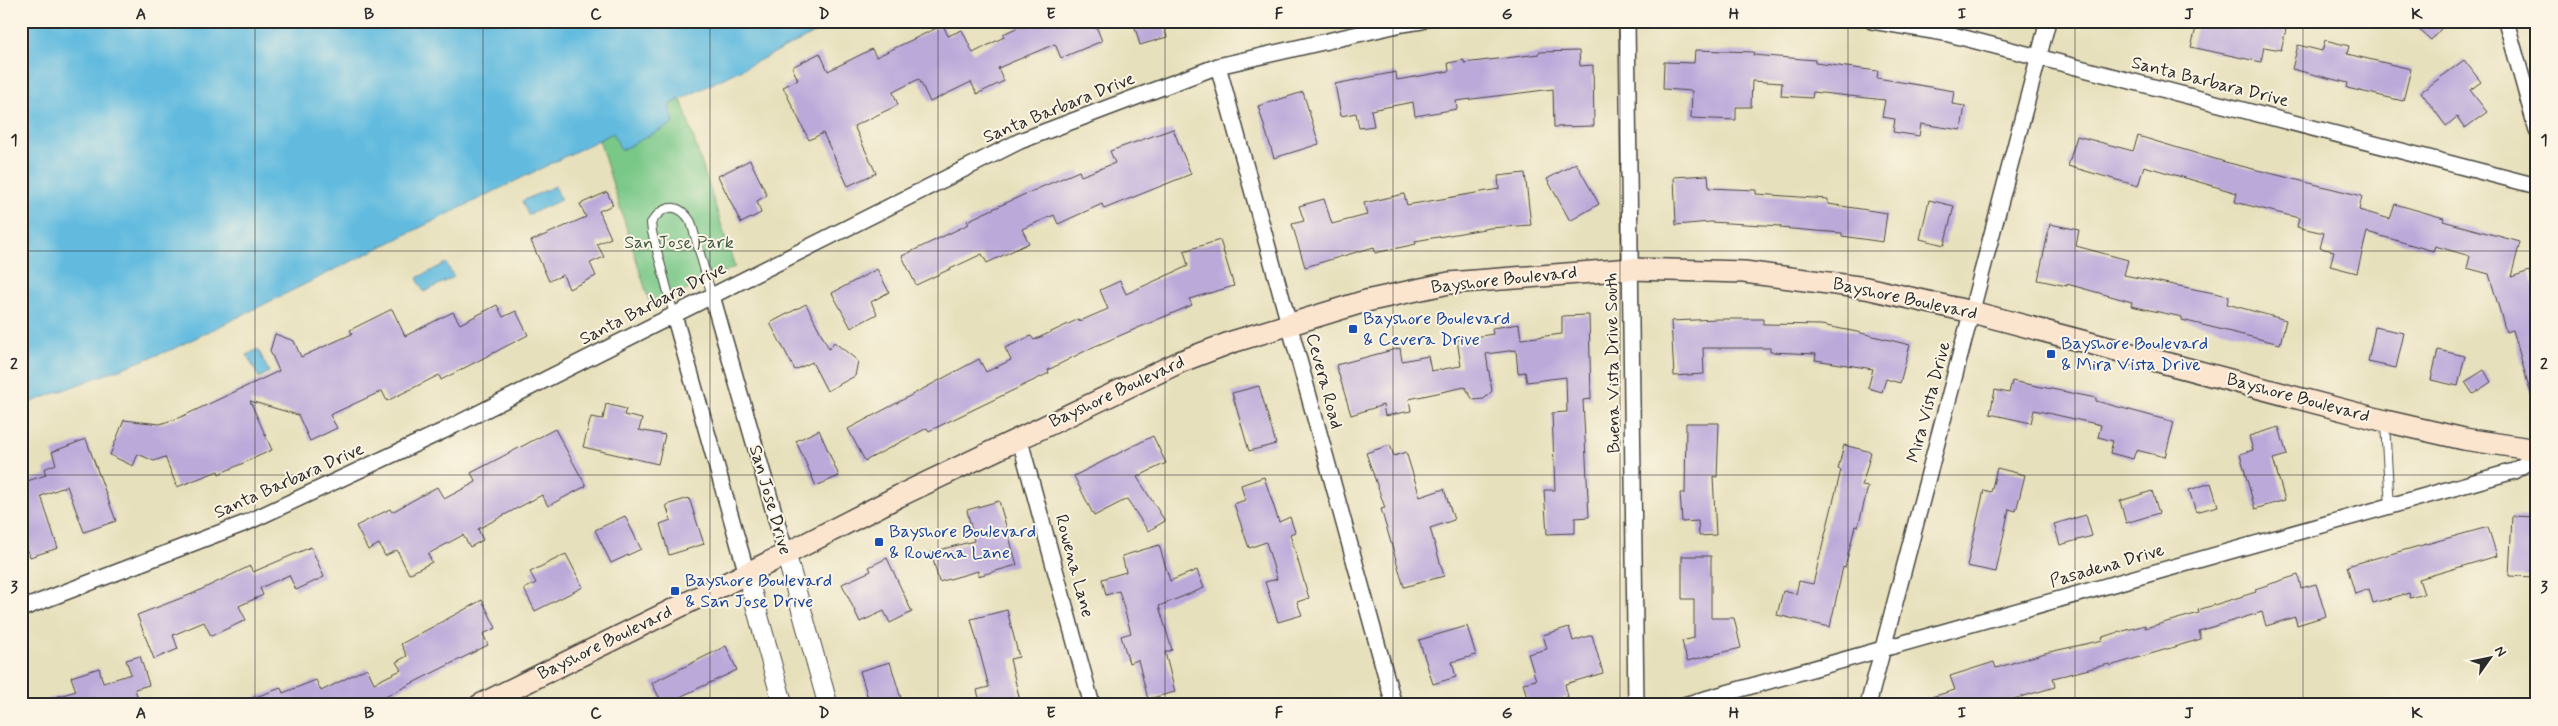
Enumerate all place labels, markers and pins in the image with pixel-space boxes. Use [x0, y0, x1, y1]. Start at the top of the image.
place label: Bayshore Boulevard & Cevera Drive [1363, 307, 1510, 352]
marker: Bayshore Boulevard & Cevera Drive [1347, 323, 1359, 335]
place label: Bayshore Boulevard & Mira Vista Drive [2061, 332, 2208, 377]
marker: Bayshore Boulevard & Mira Vista Drive [2045, 348, 2057, 360]
place label: Bayshore Boulevard & Rowena Lane [889, 520, 1036, 565]
marker: Bayshore Boulevard & Rowena Lane [873, 536, 885, 548]
place label: Bayshore Boulevard & San Jose Drive [685, 569, 832, 614]
marker: Bayshore Boulevard & San Jose Drive [669, 585, 681, 597]

